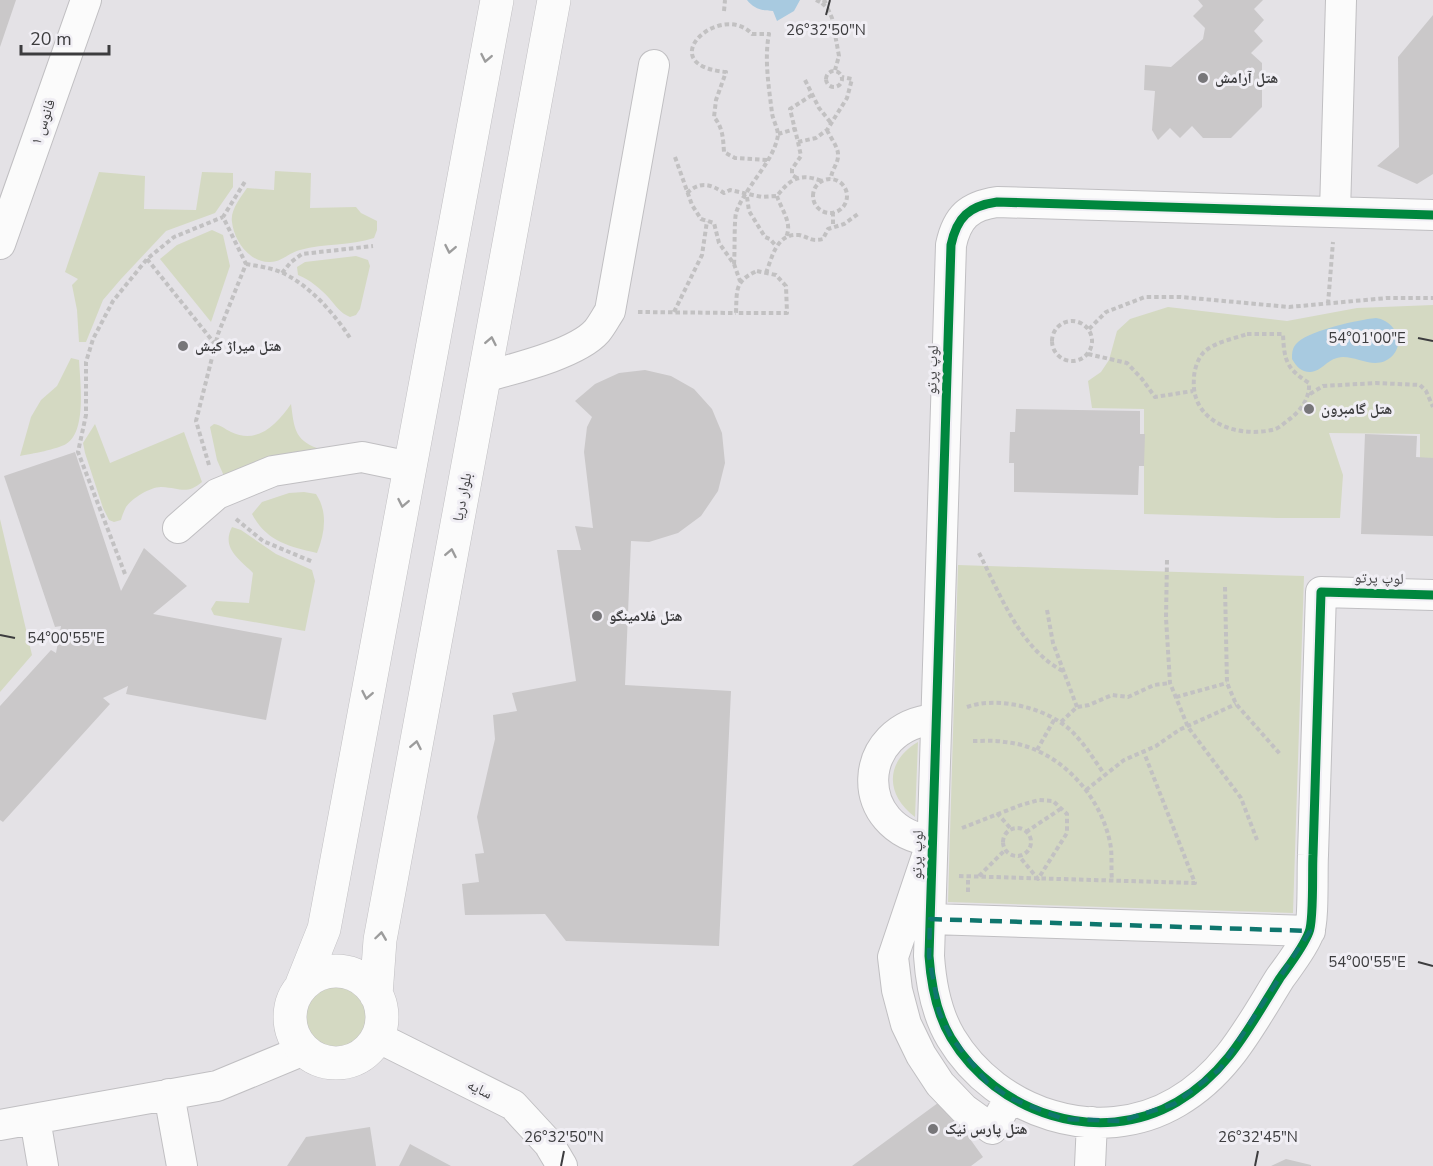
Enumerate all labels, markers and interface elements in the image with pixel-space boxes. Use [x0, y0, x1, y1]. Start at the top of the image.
scale bar [21, 18, 110, 56]
text: 26°32'50"N [786, 20, 866, 40]
text: 20 m [30, 27, 72, 51]
one-way arrow [480, 52, 493, 62]
place label: هتل آرامش [1215, 68, 1278, 88]
marker: هتل آرامش [1196, 71, 1210, 85]
street label: فانوس ۱ [26, 97, 60, 147]
one-way arrow [444, 244, 457, 254]
text: 54°01'00"E [1328, 328, 1406, 348]
place label: هتل میراژ کیش [195, 336, 281, 356]
one-way arrow [484, 336, 497, 346]
marker: هتل میراژ کیش [176, 339, 190, 353]
street label: لوپ پرتو [921, 345, 943, 395]
place label: هتل گامبرون [1321, 399, 1392, 419]
marker: هتل گامبرون [1302, 402, 1316, 416]
street label: بلوار دریا [448, 471, 476, 523]
one-way arrow [397, 498, 410, 508]
one-way arrow [444, 548, 457, 558]
street label: لوپ پرتو [1354, 567, 1404, 589]
place label: هتل فلامینگو [609, 606, 683, 626]
marker: هتل فلامینگو [590, 609, 604, 623]
text: 54°00'55"E [27, 628, 105, 648]
one-way arrow [361, 689, 374, 699]
one-way arrow [409, 740, 422, 750]
street label: لوپ پرتو [906, 830, 928, 880]
one-way arrow [374, 932, 386, 941]
text: 54°00'55"E [1328, 952, 1406, 972]
street label: سایه [464, 1074, 496, 1104]
place label: هتل پارس نیک [945, 1119, 1028, 1139]
marker: هتل پارس نیک [926, 1122, 940, 1136]
text: 26°32'50"N [524, 1127, 604, 1147]
text: 26°32'45"N [1218, 1127, 1298, 1147]

